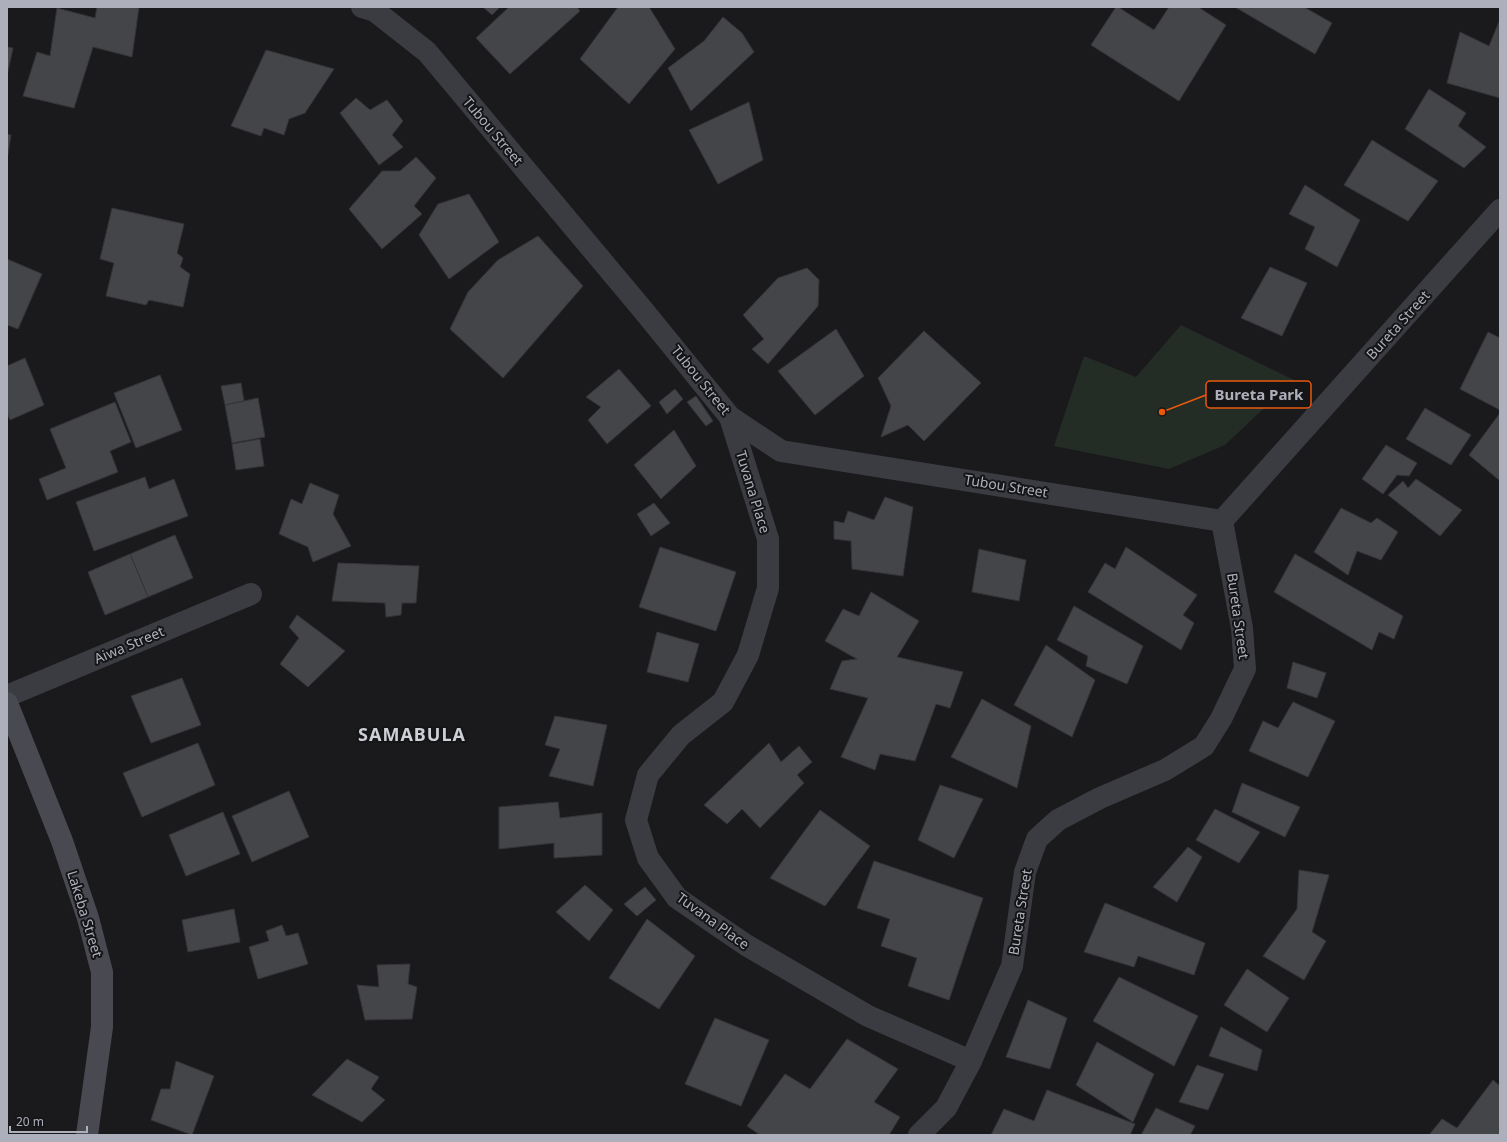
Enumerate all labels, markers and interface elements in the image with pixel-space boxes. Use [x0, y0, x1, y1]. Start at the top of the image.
street label: Tubou Street [459, 92, 528, 169]
street label: Bureta Street [1362, 286, 1434, 363]
street label: Tubou Street [668, 341, 735, 418]
callout: Bureta Park [1206, 381, 1311, 408]
text: Bureta Park [1215, 384, 1304, 404]
street label: Tuvana Place [732, 448, 775, 536]
street label: Tubou Street [963, 470, 1049, 501]
street label: Bureta Street [1223, 572, 1254, 660]
street label: Aiwa Street [91, 621, 167, 668]
district label: SAMABULA [358, 722, 466, 746]
street label: Lakeba Street [63, 868, 108, 960]
street label: Bureta Street [1003, 868, 1036, 956]
street label: Tuvana Place [673, 888, 754, 953]
scale bar [10, 1108, 87, 1134]
text: 20 m [16, 1113, 44, 1130]

